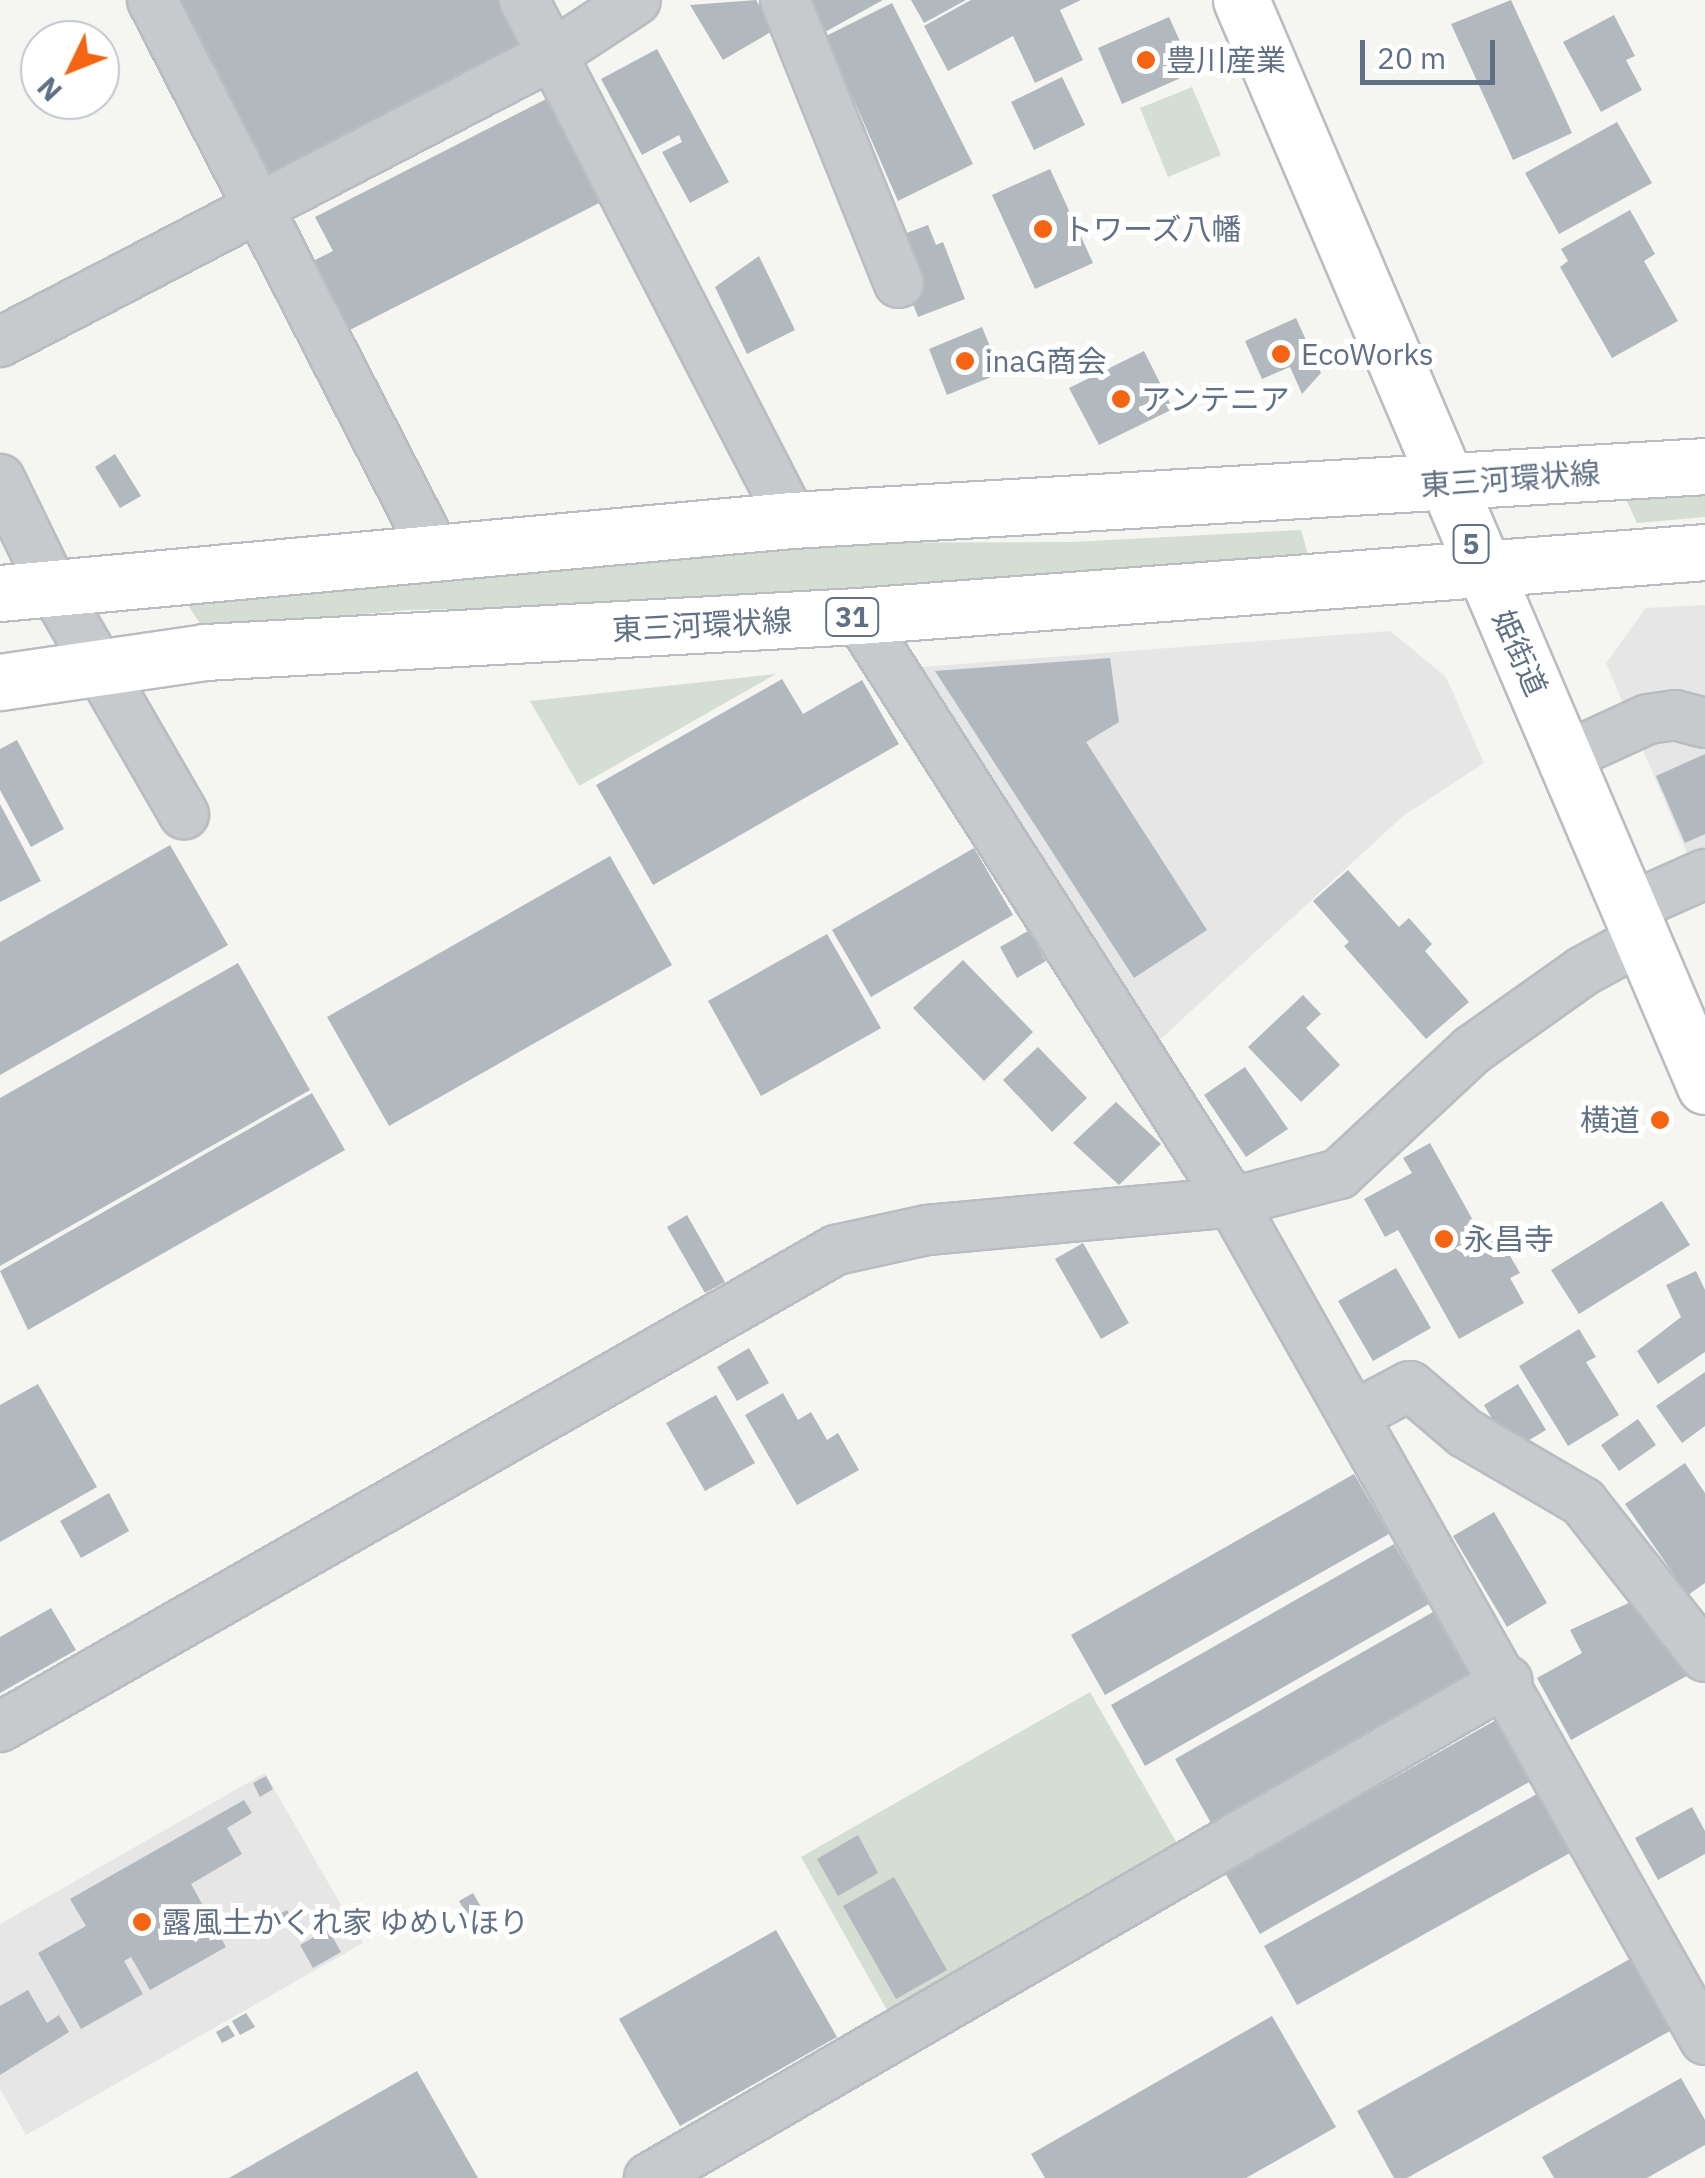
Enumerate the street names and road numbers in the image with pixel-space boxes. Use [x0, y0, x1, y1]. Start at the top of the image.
street label: 東三河環状線 [1419, 455, 1601, 503]
road number: 5 [1451, 521, 1491, 567]
road number: 31 [824, 594, 880, 640]
street label: 東三河環状線 [611, 602, 793, 648]
street label: 姫街道 [1485, 605, 1555, 701]

